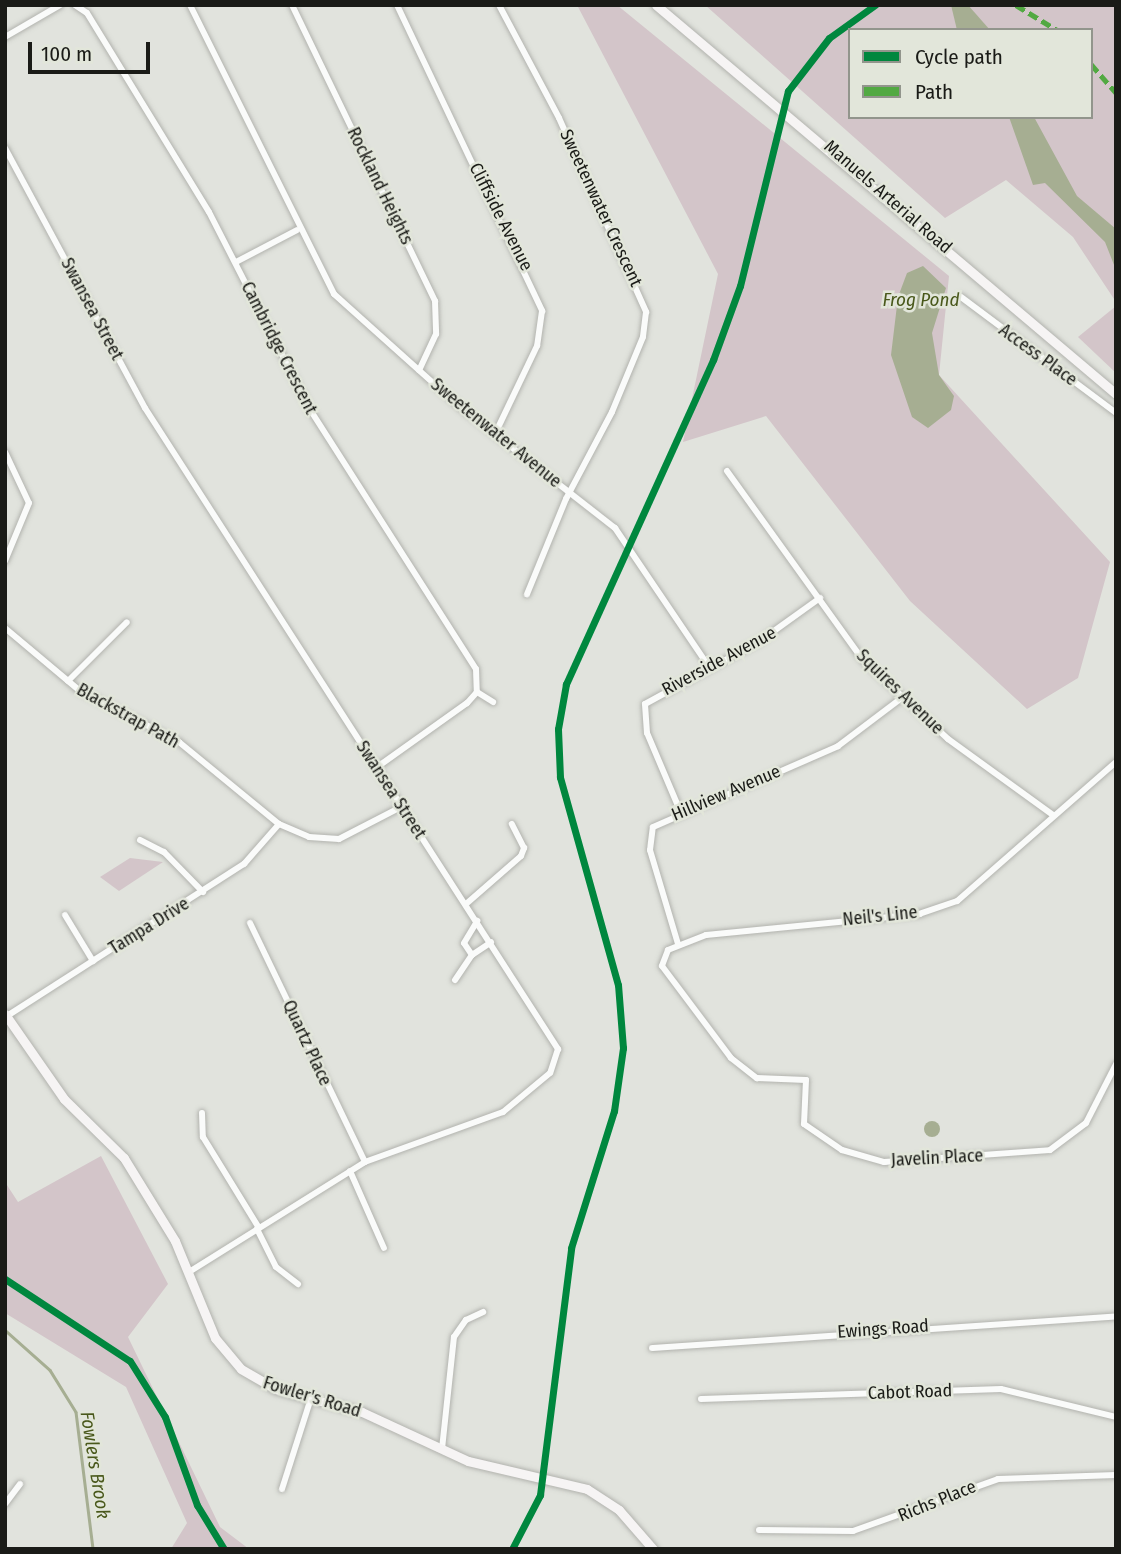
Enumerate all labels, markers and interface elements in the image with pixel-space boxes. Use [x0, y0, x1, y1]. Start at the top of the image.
scale bar [32, 28, 154, 72]
legend [848, 28, 1093, 119]
text: 100 m [41, 41, 92, 67]
text: Cycle path [915, 44, 1003, 70]
text: Path [915, 79, 953, 105]
street label: Rockland Heights [342, 124, 418, 248]
street label: Sweetenwater Crescent [555, 126, 647, 290]
street label: Manuels Arterial Road [820, 136, 956, 258]
street label: Cliffside Avenue [465, 159, 537, 275]
street label: Swansea Street [56, 254, 128, 364]
street label: Cambridge Crescent [236, 278, 322, 418]
water label: Frog Pond [882, 289, 960, 311]
street label: Access Place [995, 319, 1081, 391]
street label: Sweetenwater Avenue [426, 374, 566, 492]
street label: Riverside Avenue [658, 622, 780, 700]
street label: Squires Avenue [852, 645, 948, 739]
street label: Blackstrap Path [73, 679, 183, 753]
street label: Swansea Street [351, 737, 431, 843]
street label: Hillview Avenue [668, 760, 784, 826]
street label: Tampa Drive [105, 893, 193, 959]
street label: Neil's Line [842, 901, 918, 931]
street label: Quartz Place [278, 997, 336, 1089]
street label: Javelin Place [890, 1145, 984, 1171]
street label: Ewings Road [837, 1315, 929, 1343]
street label: Fowler's Road [260, 1372, 364, 1422]
street label: Cabot Road [868, 1380, 952, 1404]
water label: Fowlers Brook [75, 1410, 115, 1520]
street label: Richs Place [895, 1476, 979, 1526]

